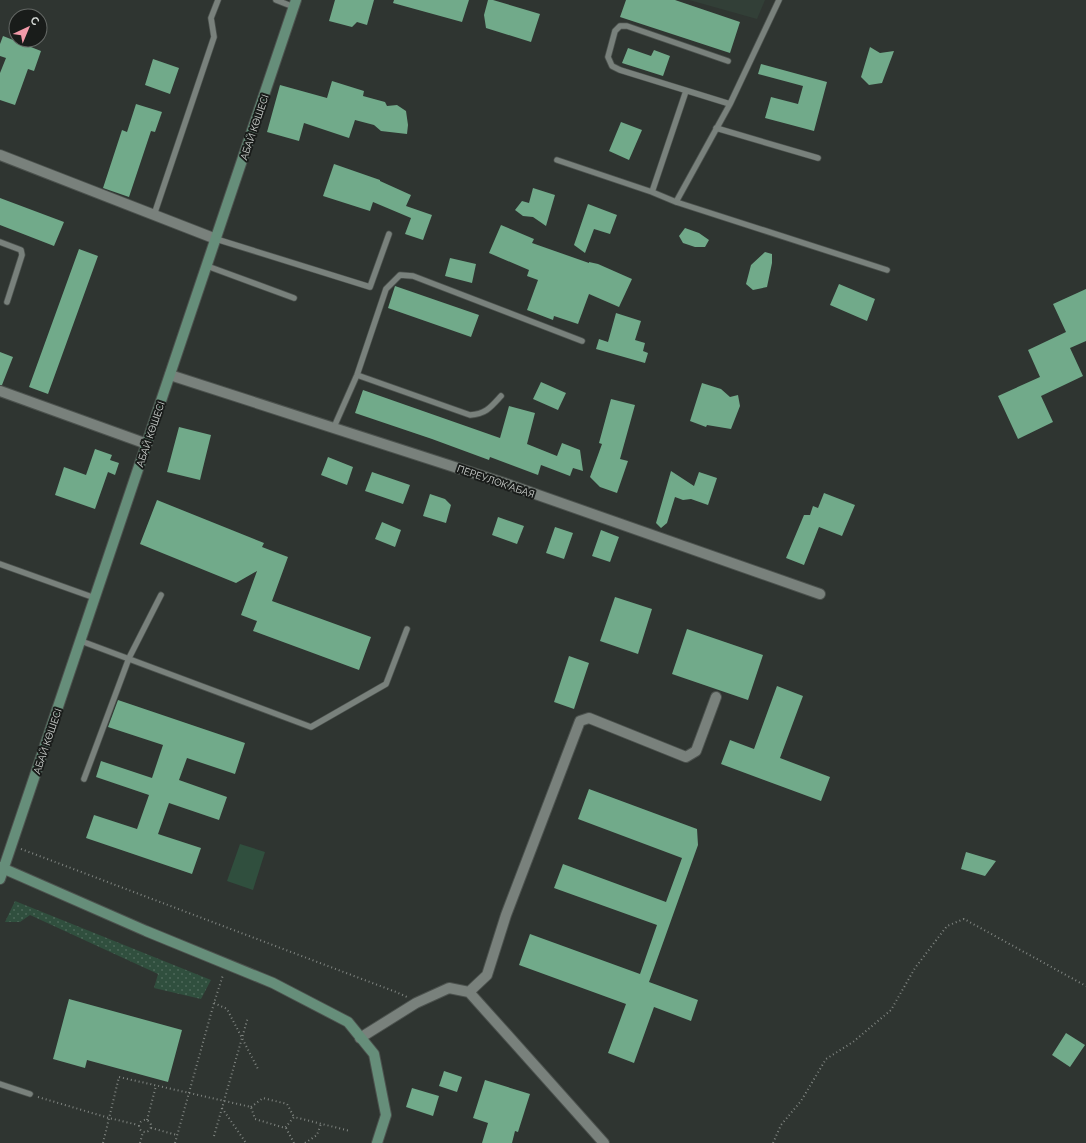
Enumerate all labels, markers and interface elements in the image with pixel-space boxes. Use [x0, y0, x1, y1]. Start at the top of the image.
north arrow [8, 8, 48, 48]
text: С [27, 14, 42, 29]
street label: АБАЙ КӨШЕСІ [238, 93, 271, 161]
street label: АБАЙ КӨШЕСІ [134, 400, 167, 468]
street label: ПЕРЕУЛОК АБАЯ [456, 463, 536, 500]
street label: АБАЙ КӨШЕСІ [31, 707, 64, 775]

